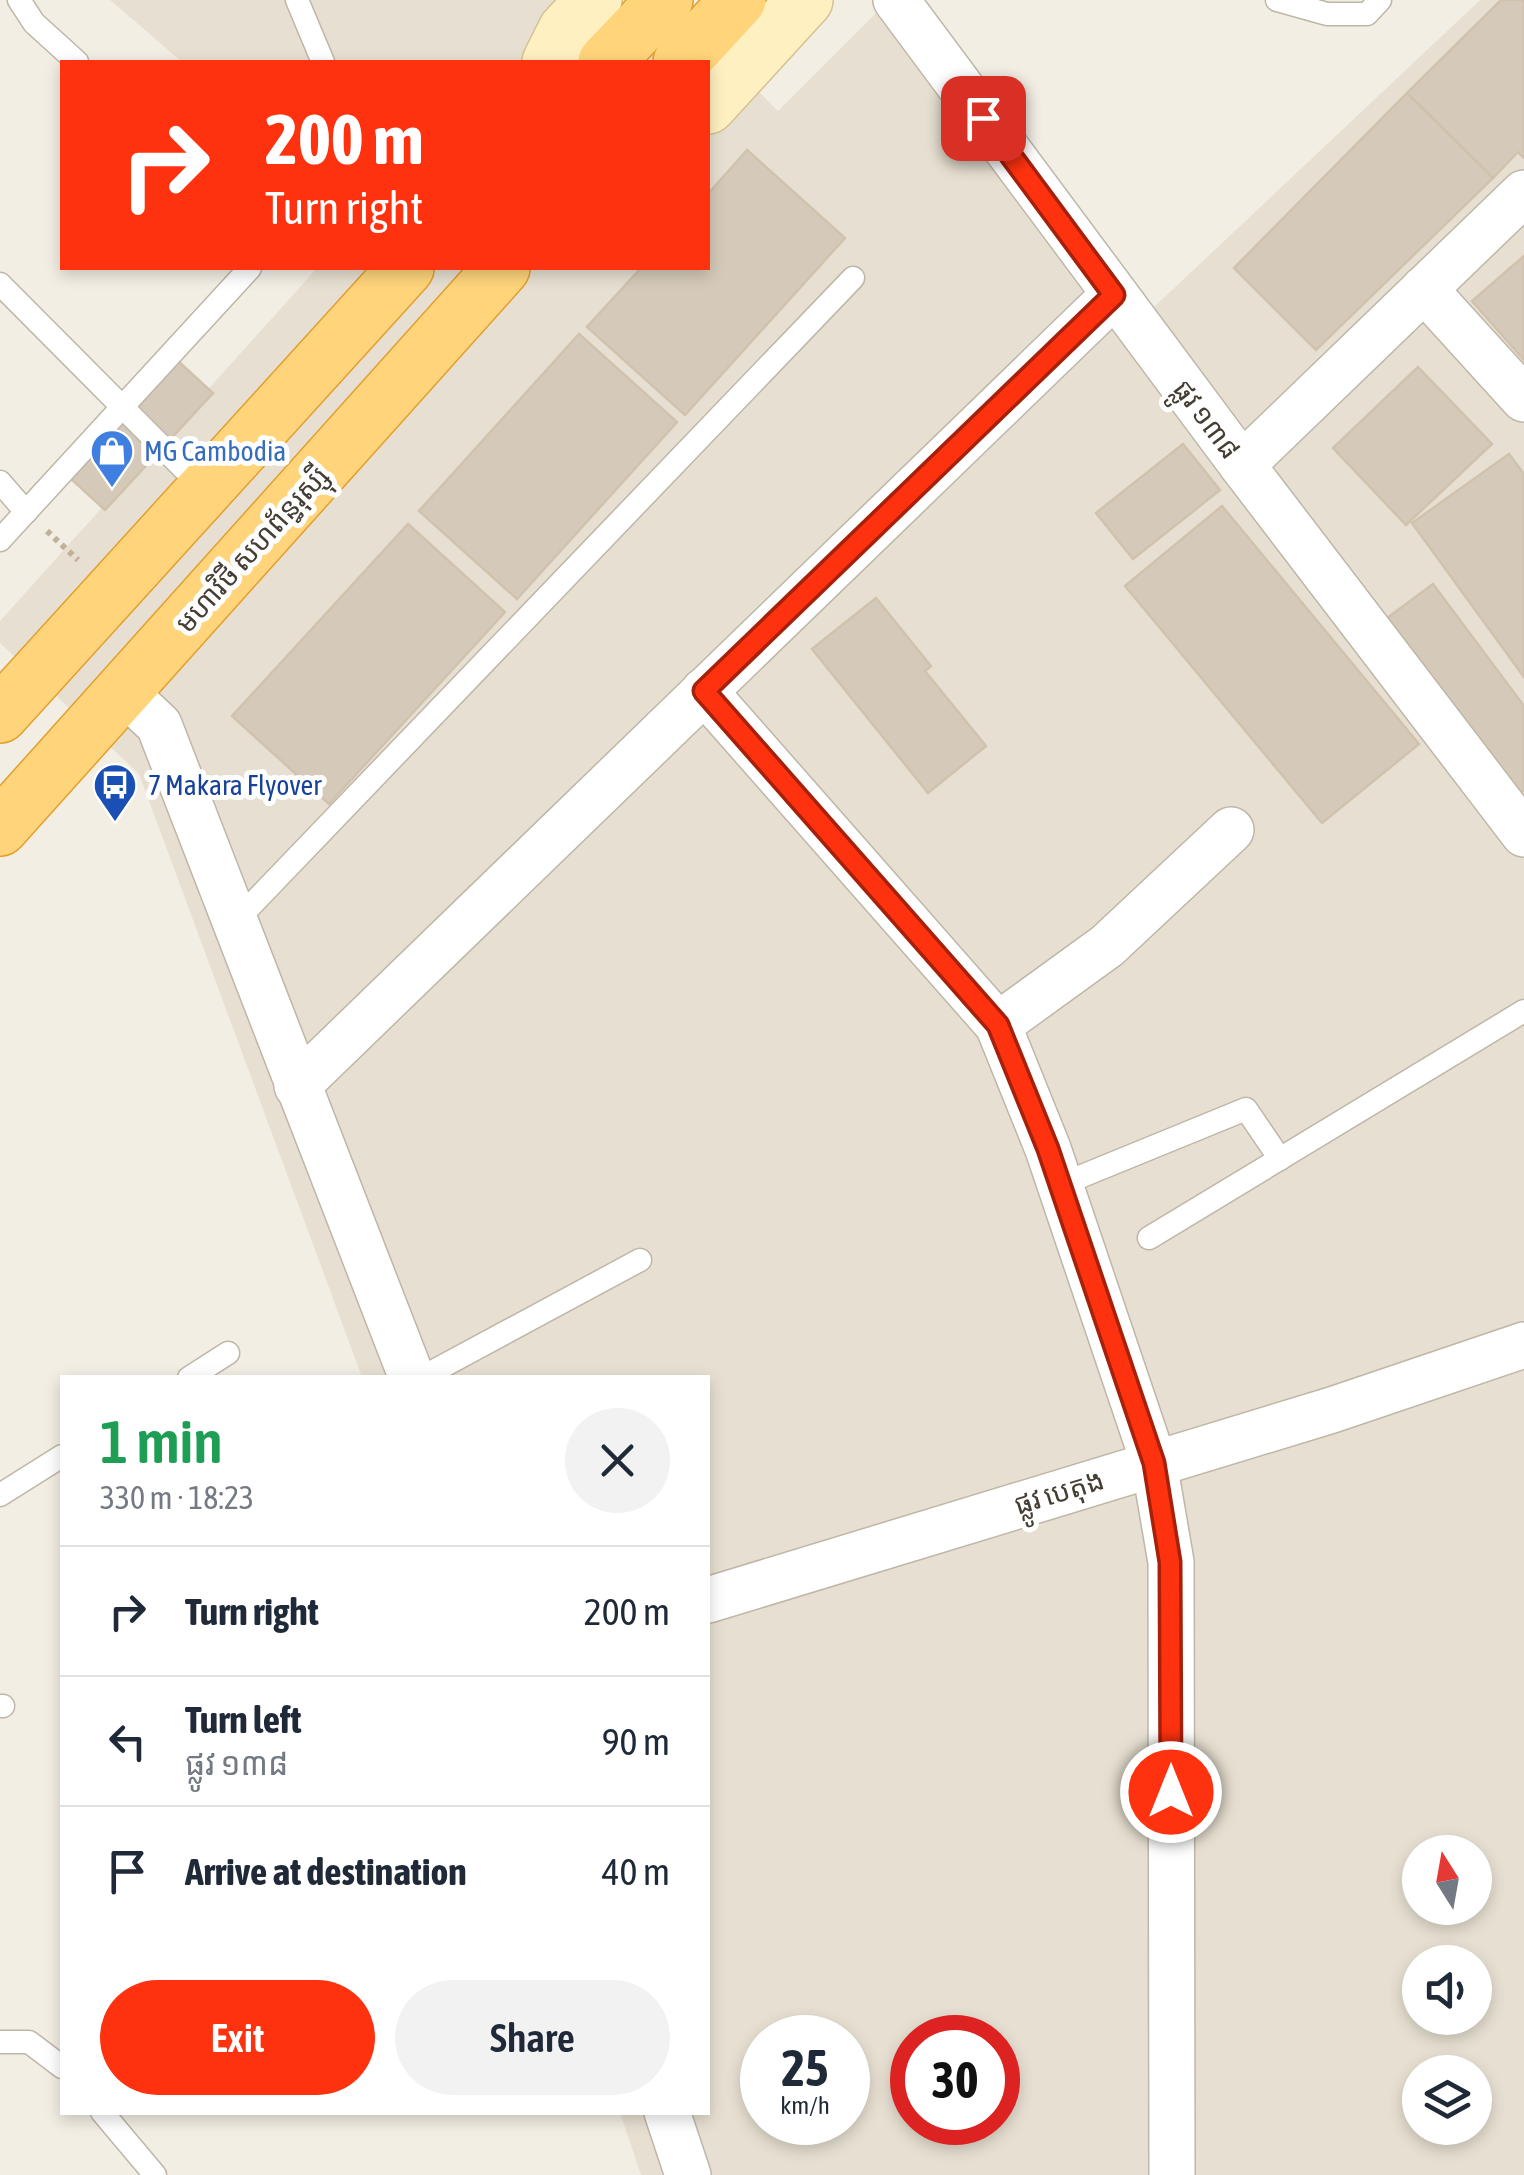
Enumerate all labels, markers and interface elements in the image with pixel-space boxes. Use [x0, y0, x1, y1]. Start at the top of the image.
pin [941, 76, 1026, 161]
icon: arrive [956, 91, 1011, 146]
text: 200 m [265, 99, 424, 179]
icon: right [100, 100, 230, 230]
text: Turn right [265, 182, 423, 234]
street label: ផ្លូវ ១៣៨ [1160, 373, 1247, 470]
shop icon: MG Cambodia [89, 428, 135, 489]
place label: MG Cambodia [144, 435, 286, 467]
street label: មហាវិថី សហព័ន្ធរុស្ស៊ី [168, 458, 342, 645]
bus stop icon: 7 Makara Flyover [92, 762, 138, 823]
place label: 7 Makara Flyover [148, 769, 322, 801]
text: 1 min [100, 1407, 223, 1476]
button: close [565, 1408, 670, 1513]
street label: ផ្លូវ បេតុង [1010, 1463, 1110, 1530]
text: 330 m · 18:23 [100, 1479, 254, 1516]
icon: right [100, 1584, 155, 1639]
text: Turn right [185, 1590, 319, 1633]
text: 200 m [584, 1590, 670, 1633]
text: Turn left [185, 1698, 301, 1741]
icon: left [100, 1714, 155, 1769]
text: 90 m [602, 1720, 670, 1763]
position arrow [1119, 1740, 1223, 1844]
text: ផ្លូវ ១៣៨ [185, 1745, 288, 1782]
north arrow [1402, 1835, 1492, 1925]
map controls [1402, 1835, 1492, 2145]
icon: arrive [100, 1844, 155, 1899]
text: Arrive at destination [185, 1850, 467, 1893]
text: 40 m [602, 1850, 670, 1893]
button: sound [1402, 1945, 1492, 2035]
button: Exit [100, 1980, 375, 2095]
button: Share [395, 1980, 670, 2095]
speed limit sign: 30 [890, 2015, 1020, 2145]
text: 25 [781, 2039, 828, 2097]
button: layers [1402, 2055, 1492, 2145]
text: km/h [780, 2091, 830, 2119]

